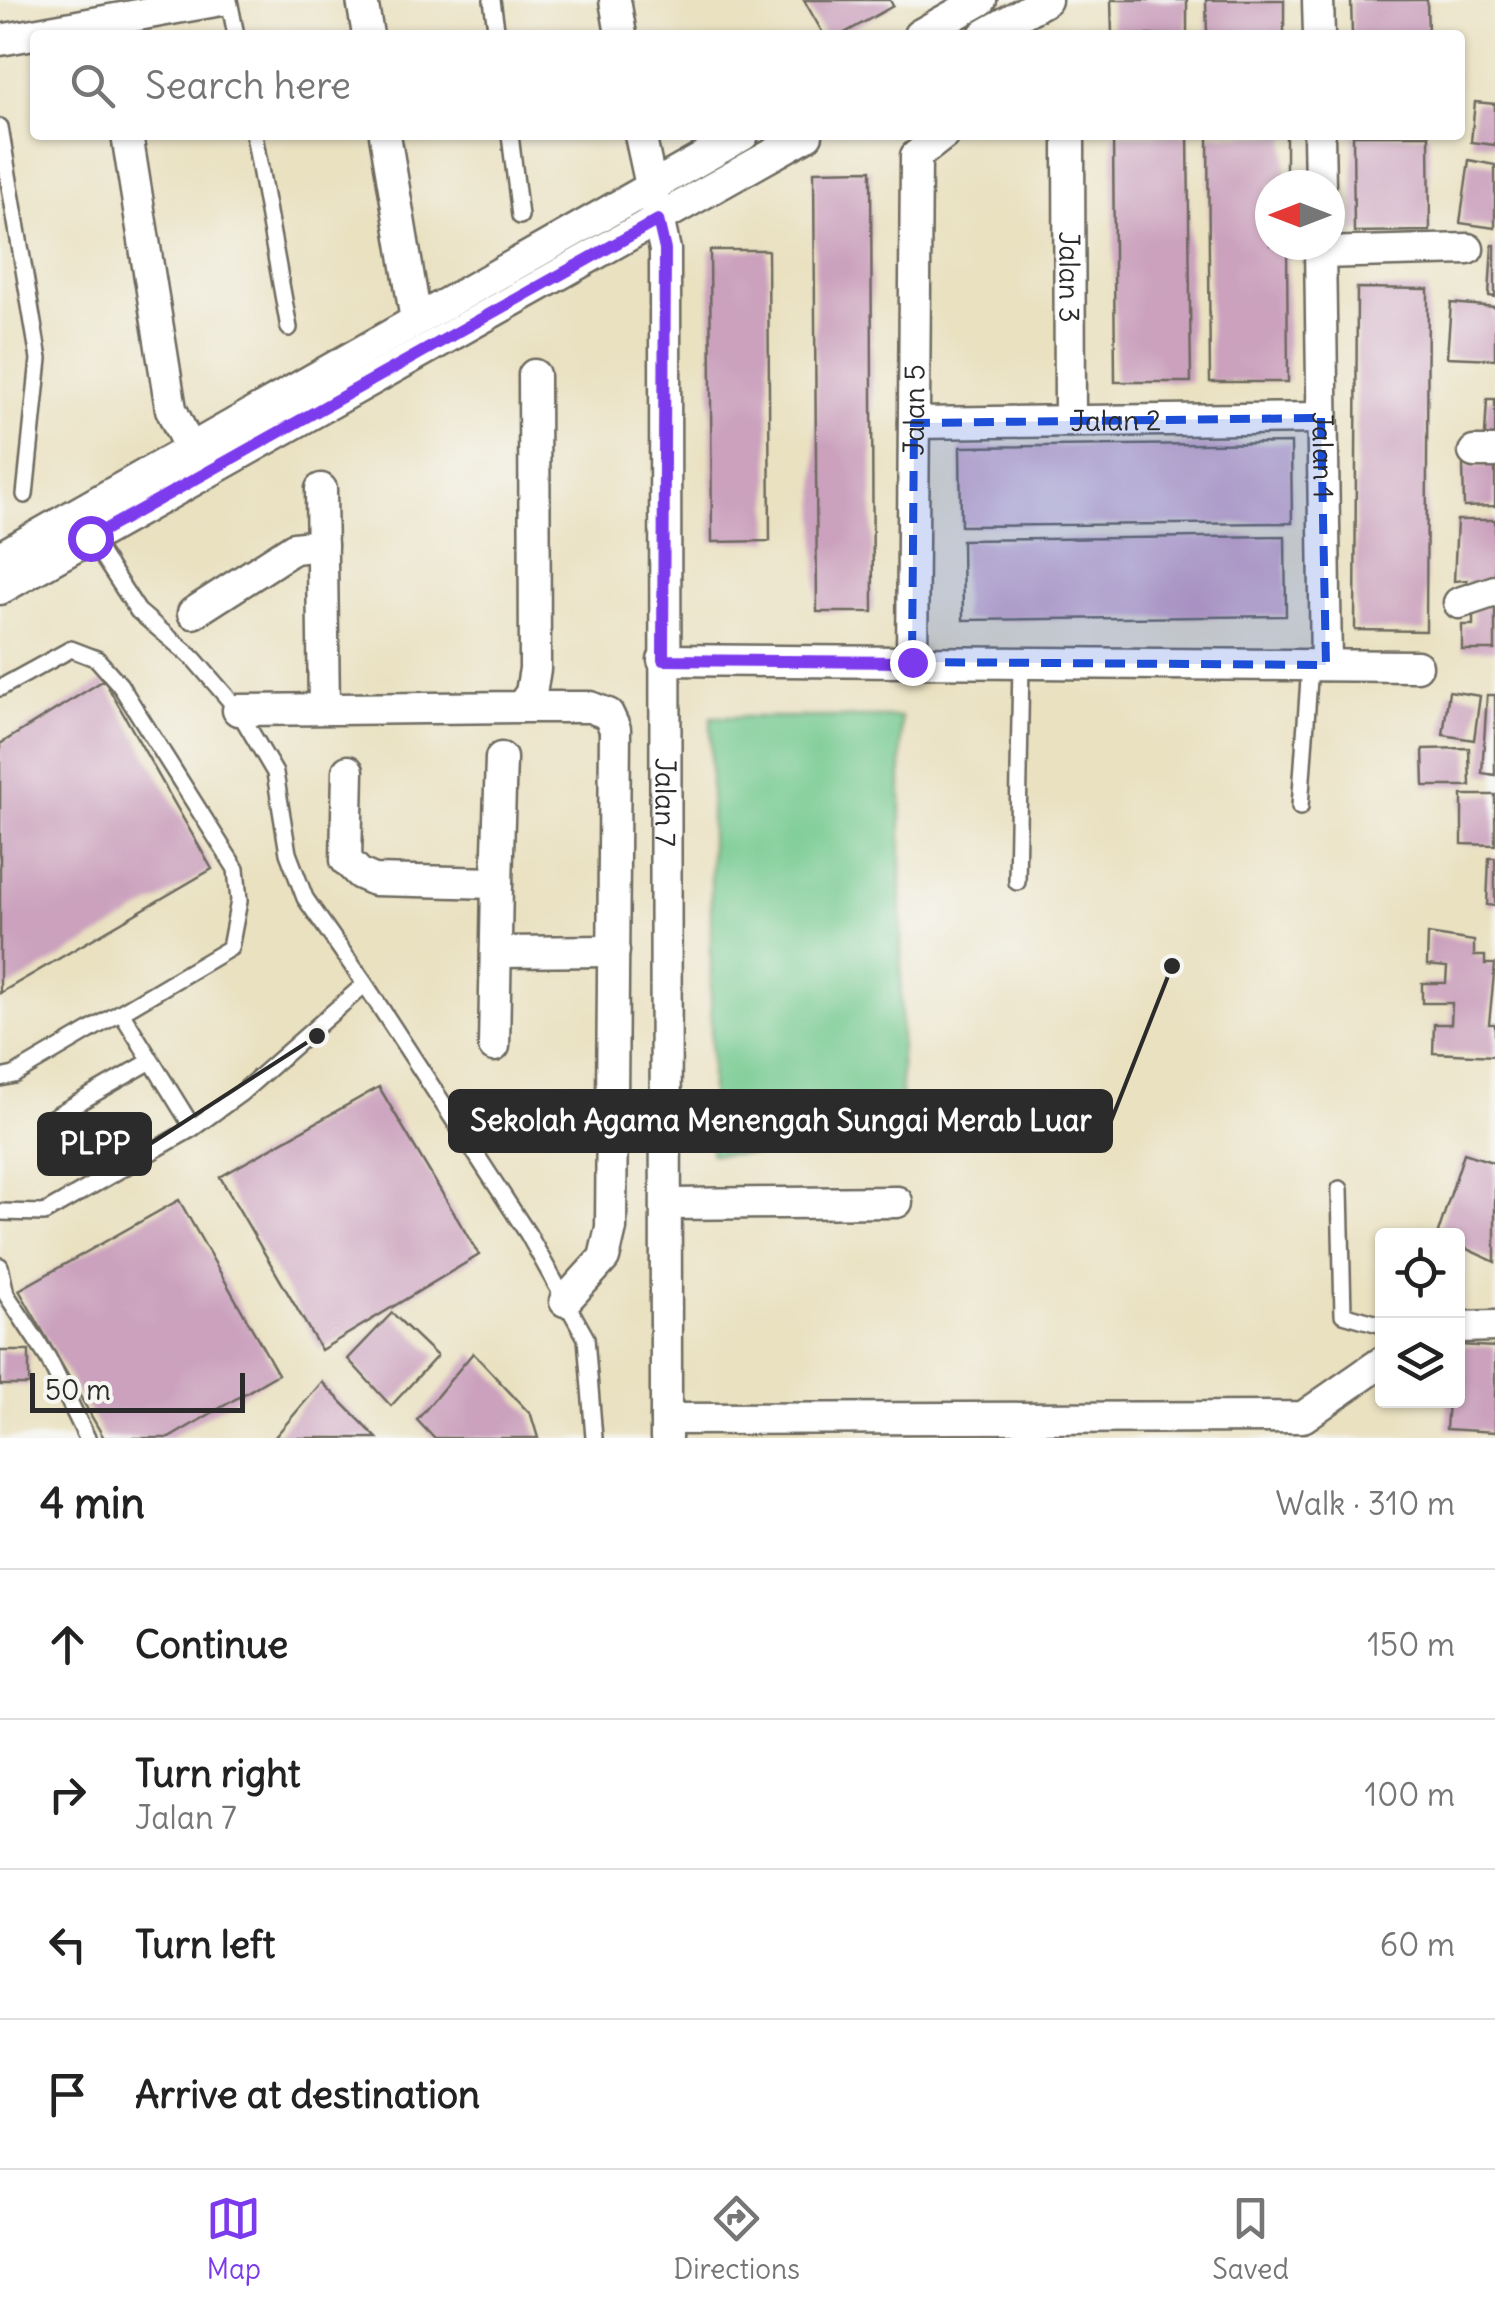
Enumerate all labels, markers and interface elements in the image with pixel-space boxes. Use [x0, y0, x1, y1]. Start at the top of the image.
search box [30, 30, 1465, 140]
icon: search [65, 58, 120, 113]
text: Search here [145, 62, 351, 109]
north arrow [1255, 170, 1345, 260]
street label: Jalan 3 [1051, 231, 1088, 323]
street label: Jalan 5 [896, 364, 932, 456]
street label: Jalan 2 [1070, 402, 1162, 439]
street label: Jalan 1 [1304, 411, 1342, 498]
route start [68, 516, 114, 562]
route end [890, 640, 936, 686]
street label: Jalan 7 [647, 758, 684, 847]
callout: Sekolah Agama Menengah Sungai Merab Luar [450, 1091, 1111, 1151]
text: Sekolah Agama Menengah Sungai Merab Luar [470, 1101, 1092, 1139]
callout: PLPP [39, 1114, 150, 1174]
text: PLPP [60, 1124, 130, 1162]
map controls [1375, 1228, 1465, 1408]
button: locate [1375, 1228, 1465, 1318]
button: layers [1375, 1318, 1465, 1408]
scale bar [30, 1368, 245, 1412]
text: 50 m [45, 1372, 111, 1408]
text: 4 min [40, 1477, 145, 1529]
text: Walk · 310 m [1276, 1483, 1455, 1524]
icon: ahead [40, 1617, 95, 1672]
text: Continue [135, 1621, 288, 1668]
text: 150 m [1367, 1624, 1455, 1665]
text: Turn right [135, 1750, 301, 1797]
icon: right [40, 1767, 95, 1822]
text: 100 m [1365, 1774, 1455, 1815]
text: Jalan 7 [135, 1797, 237, 1838]
icon: left [40, 1917, 95, 1972]
text: Turn left [135, 1921, 275, 1968]
text: 60 m [1380, 1924, 1455, 1965]
icon: arrive [40, 2067, 95, 2122]
text: Arrive at destination [135, 2071, 480, 2118]
tab: Map [206, 2191, 261, 2287]
tab: Directions [673, 2191, 800, 2287]
tab: Saved [1212, 2191, 1289, 2287]

